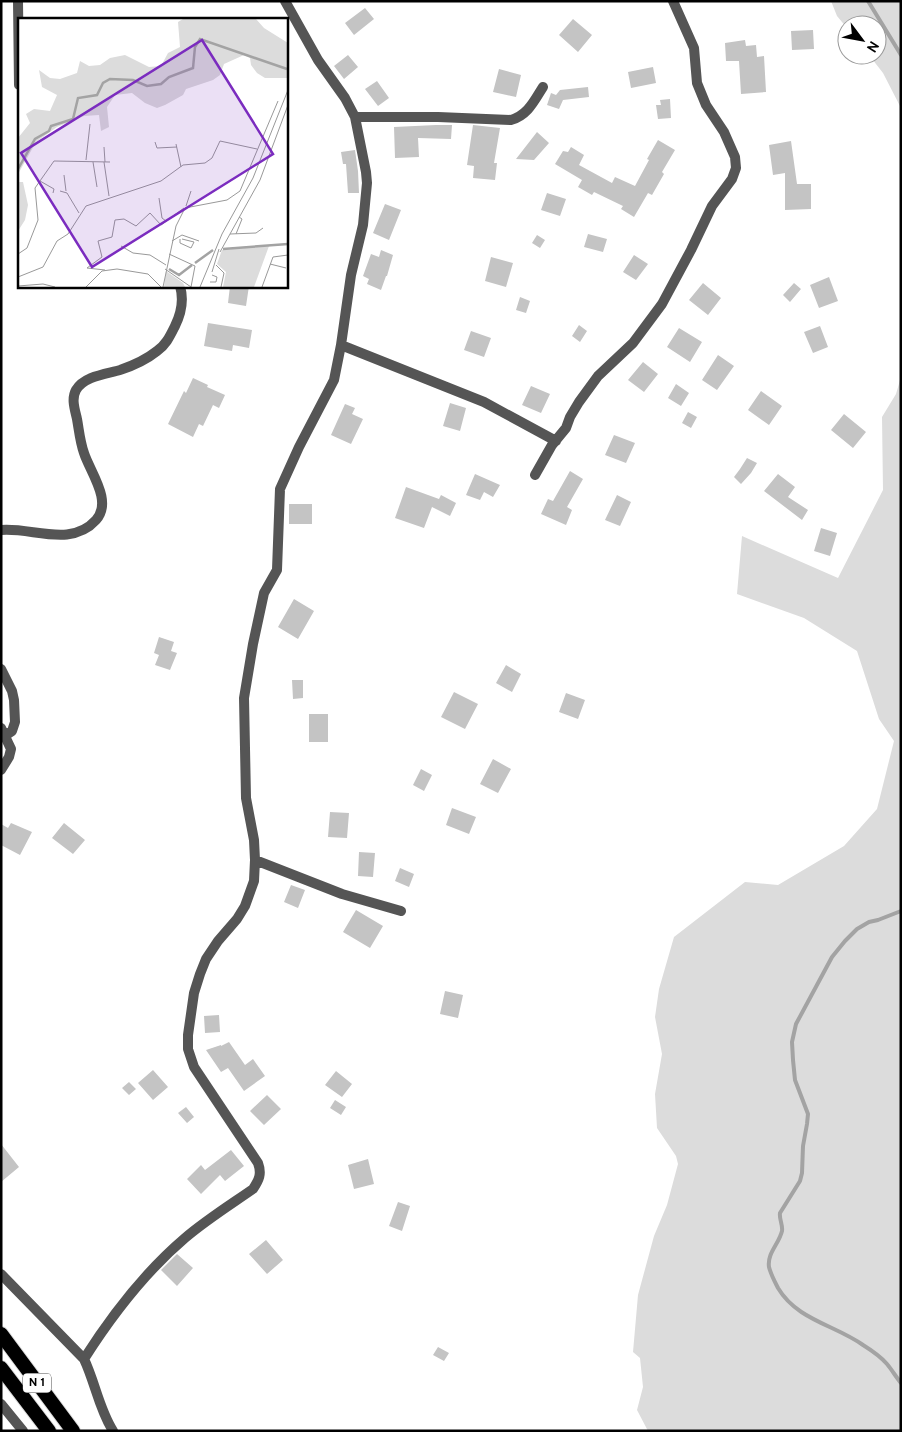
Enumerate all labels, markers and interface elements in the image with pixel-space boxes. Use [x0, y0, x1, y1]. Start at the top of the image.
north arrow [837, 15, 887, 65]
inset map [18, 18, 288, 288]
text: N [862, 37, 882, 55]
road number: N 1 [23, 1374, 51, 1392]

